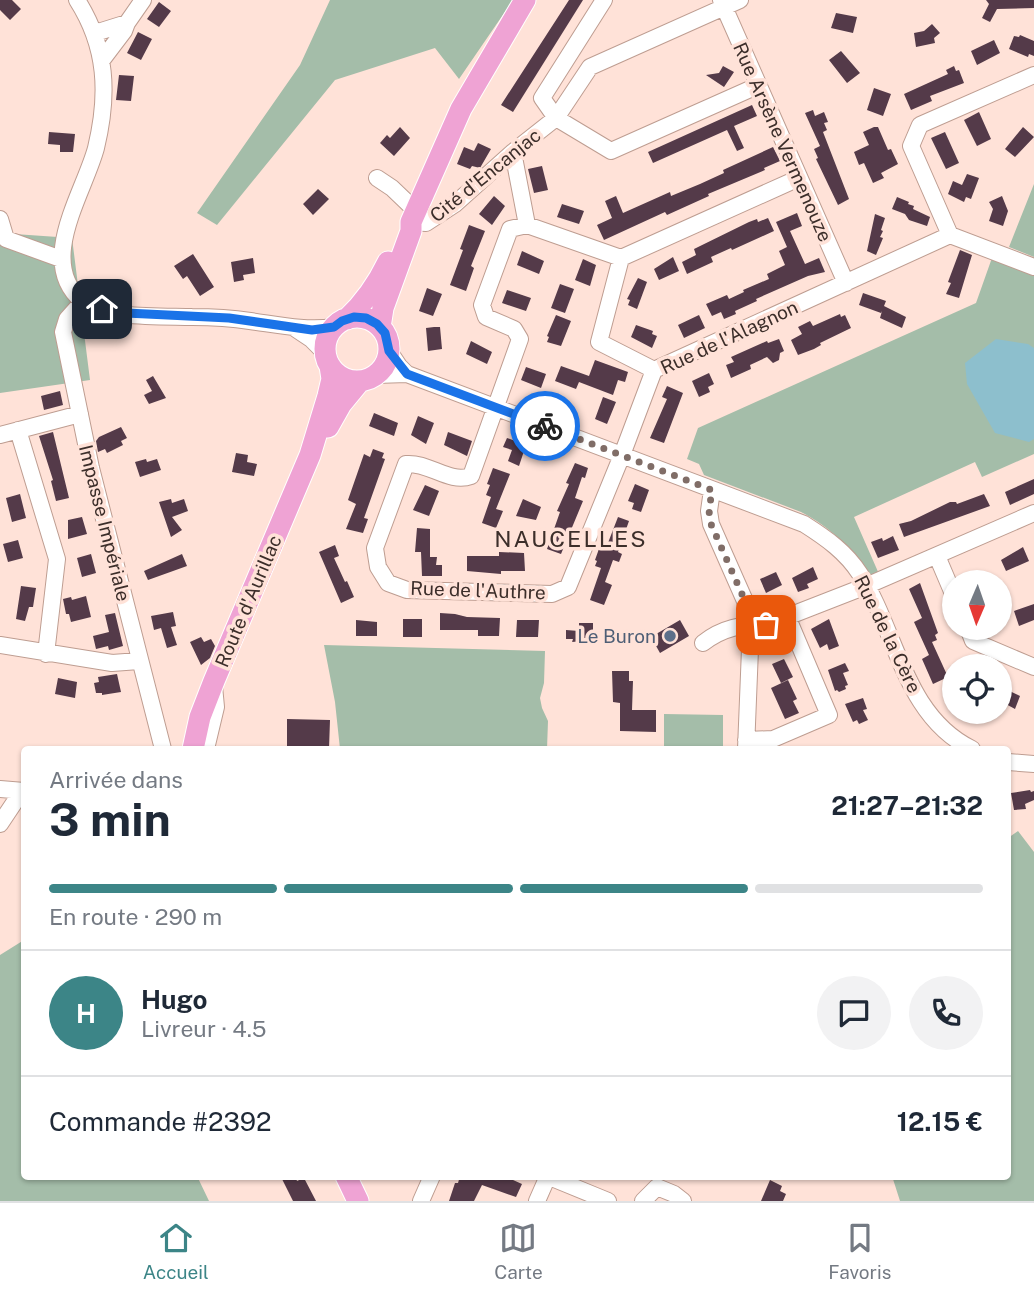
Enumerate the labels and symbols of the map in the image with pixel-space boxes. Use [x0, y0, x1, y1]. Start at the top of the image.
street label: Rue Arsène Vermenouze [729, 39, 837, 245]
street label: Cité d'Encanjac [425, 124, 545, 226]
pin [72, 279, 132, 339]
street label: Rue de l'Alagnon [657, 296, 801, 378]
courier [510, 391, 580, 461]
street label: Impasse Impériale [75, 443, 135, 603]
district label: NAUCELLES [494, 525, 648, 552]
street label: Route d'Aurillac [210, 532, 286, 670]
north arrow [942, 570, 1012, 640]
street label: Rue de la Cère [850, 572, 926, 696]
street label: Rue de l'Authre [410, 577, 546, 603]
pin [736, 595, 796, 655]
place label: Le Buron [577, 625, 656, 647]
marker: Le Buron [662, 628, 678, 644]

